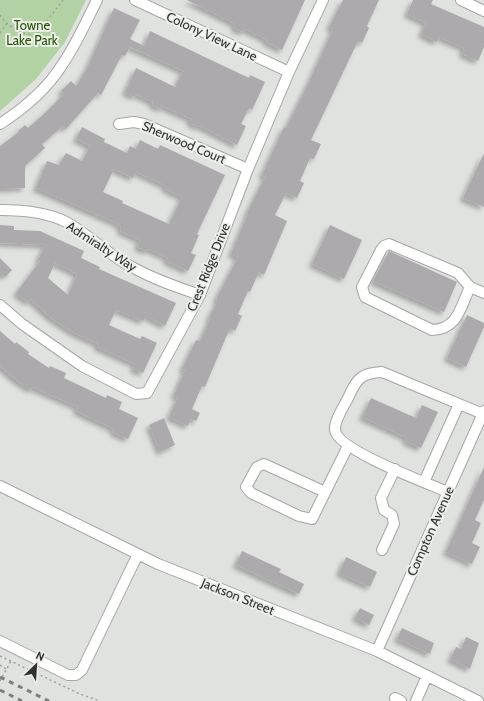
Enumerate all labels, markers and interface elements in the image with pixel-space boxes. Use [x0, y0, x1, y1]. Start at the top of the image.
street label: Colony View Lane [164, 8, 260, 64]
park label: Towne Lake Park [6, 17, 58, 48]
street label: Sherwood Court [140, 117, 229, 167]
street label: Admiralty Way [64, 217, 141, 275]
street label: Crest Ridge Drive [183, 220, 233, 314]
street label: Compton Avenue [403, 483, 457, 578]
street label: Jackson Street [198, 574, 277, 618]
north arrow [16, 645, 56, 685]
text: N [34, 648, 47, 664]

